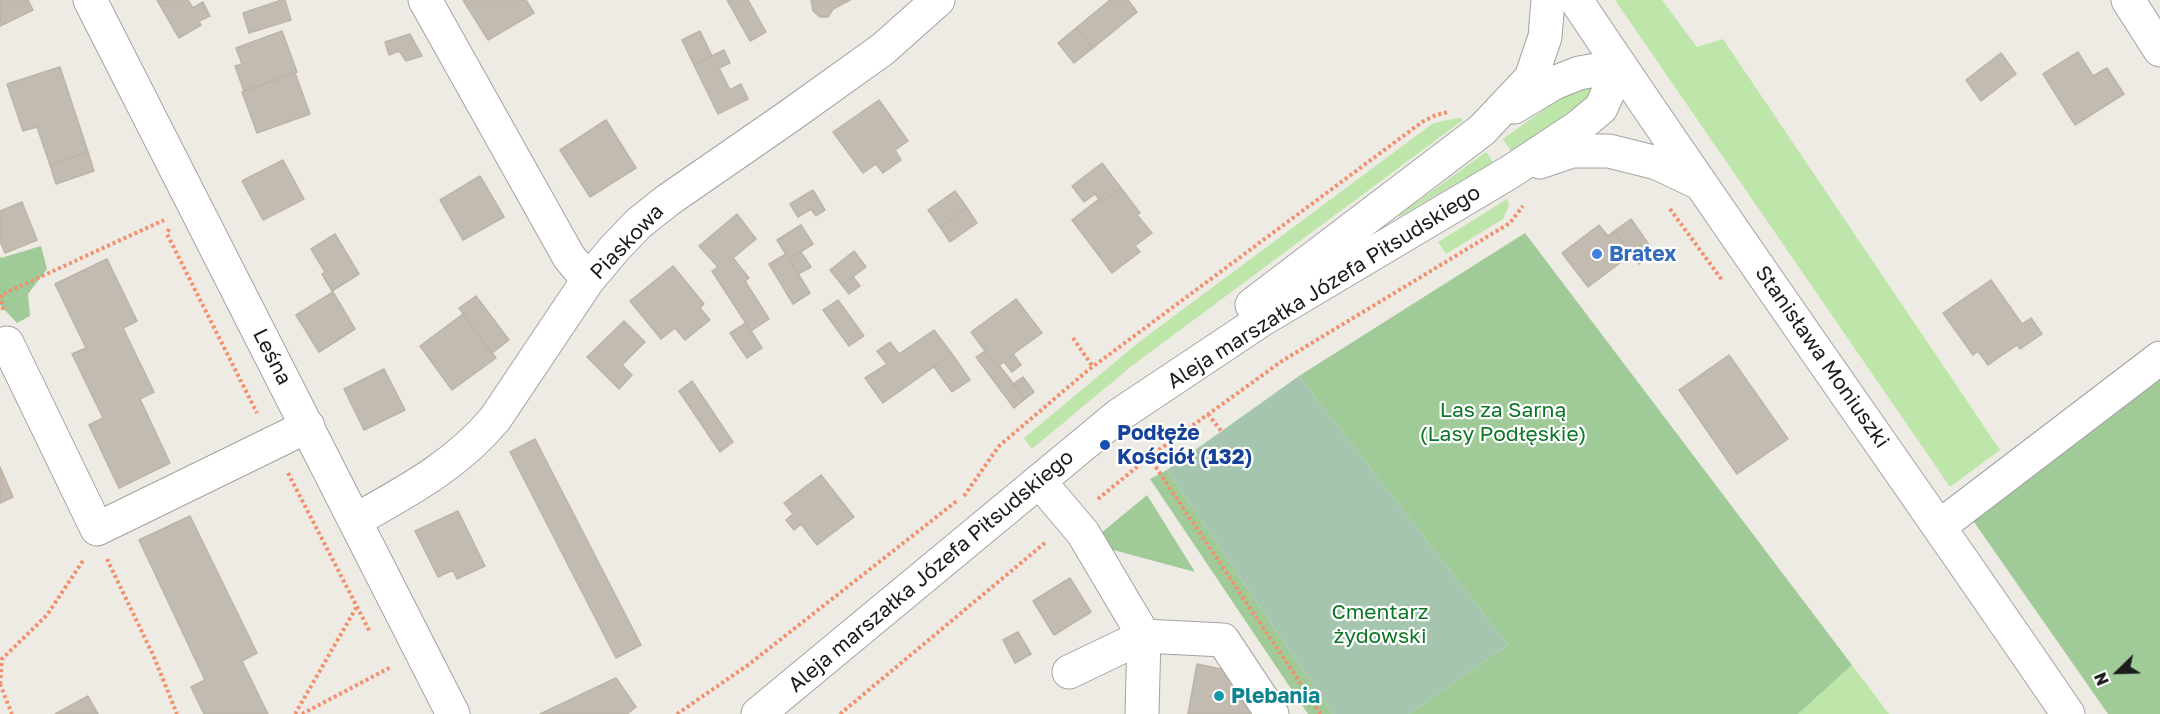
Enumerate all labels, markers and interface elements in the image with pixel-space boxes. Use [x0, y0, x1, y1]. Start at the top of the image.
street label: Aleja marszałka Józefa Piłsudskiego [1163, 180, 1485, 394]
street label: Piaskowa [585, 199, 669, 285]
place label: Bratex [1609, 241, 1676, 267]
marker: Bratex [1590, 247, 1604, 261]
street label: Stanisława Moniuszki [1750, 261, 1894, 453]
street label: Leśna [247, 325, 297, 389]
park label: Las za Sarną (Lasy Podłęskie) [1419, 397, 1587, 447]
place label: Podłęże Kościół (132) [1117, 420, 1252, 470]
marker: Podłęże Kościół (132) [1098, 438, 1112, 452]
street label: Aleja marszałka Józefa Piłsudskiego [783, 444, 1079, 698]
park label: Cmentarz żydowski [1331, 599, 1429, 649]
north arrow [2088, 642, 2148, 702]
text: N [2090, 670, 2113, 689]
place label: Plebania [1231, 683, 1320, 709]
marker: Plebania [1212, 689, 1226, 703]

